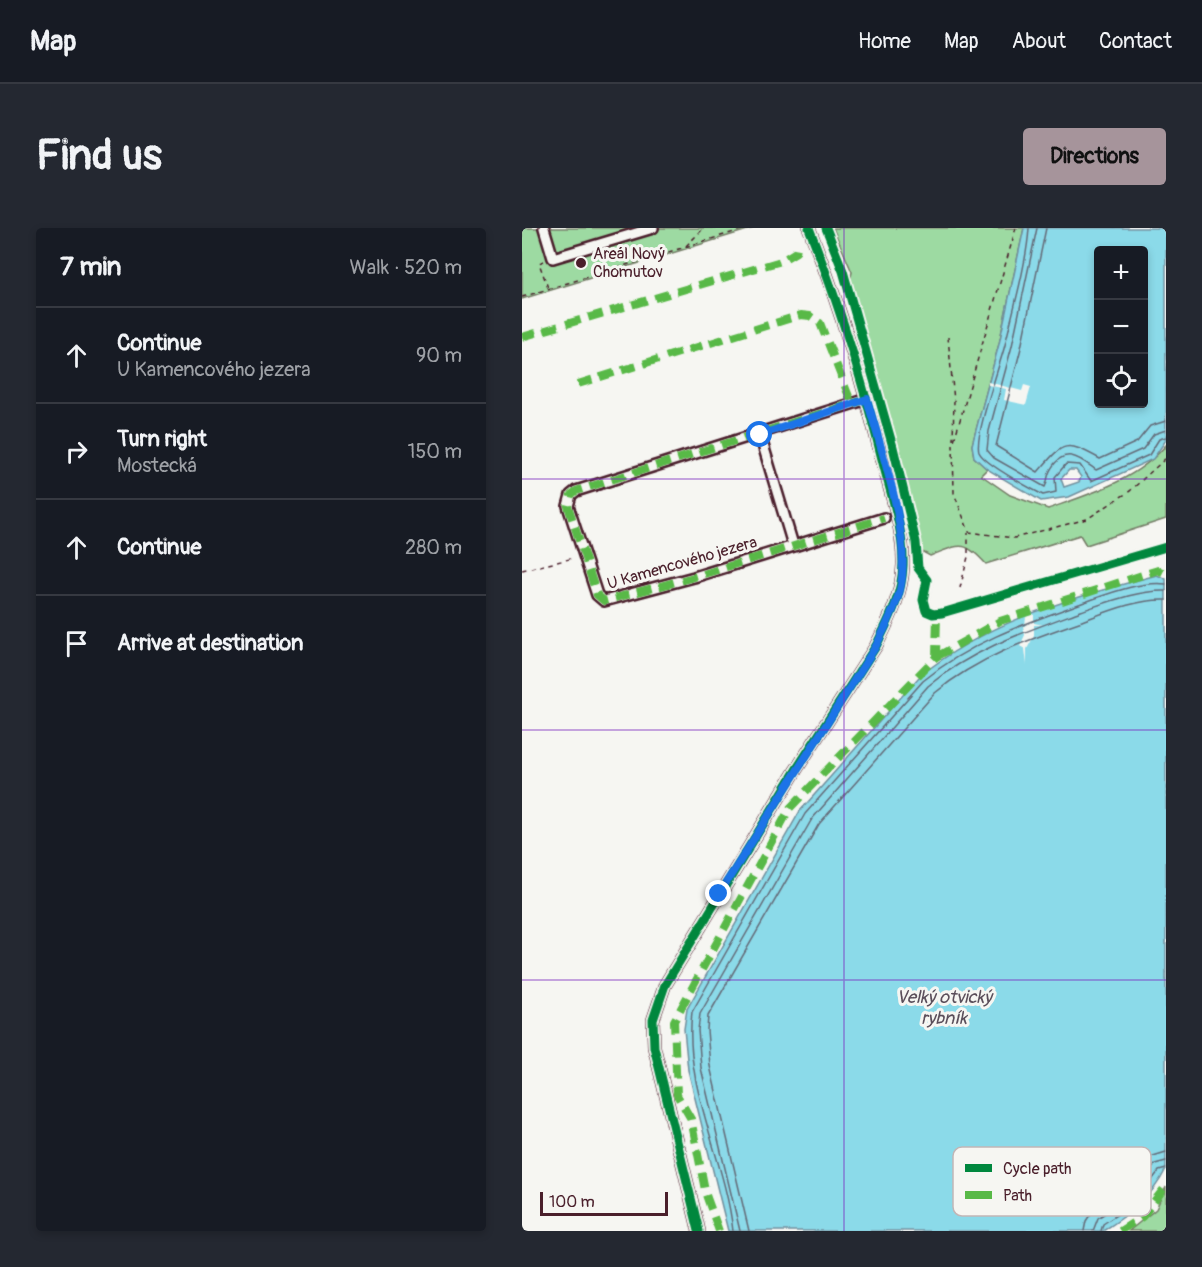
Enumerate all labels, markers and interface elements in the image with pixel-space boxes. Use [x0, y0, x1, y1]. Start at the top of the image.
text: Map [30, 24, 76, 59]
text: Home [858, 28, 911, 55]
text: Map [944, 28, 979, 55]
text: About [1012, 28, 1066, 55]
text: Contact [1099, 28, 1172, 55]
button: Directions [1023, 128, 1166, 185]
text: Find us [36, 130, 162, 182]
place label: Areál Nový Chomutov [593, 244, 665, 282]
map controls [1094, 246, 1148, 408]
button: + [1094, 246, 1148, 300]
text: 7 min [60, 251, 122, 283]
text: Walk · 520 m [350, 255, 462, 280]
marker: Areál Nový Chomutov [574, 256, 588, 270]
button: − [1094, 300, 1148, 354]
text: Continue [117, 329, 201, 357]
icon: ahead [60, 339, 93, 372]
text: 90 m [416, 343, 462, 368]
button: locate [1094, 354, 1148, 408]
text: U Kamencového jezera [117, 357, 311, 382]
route start [746, 421, 772, 447]
text: Turn right [117, 425, 207, 453]
icon: right [60, 435, 93, 468]
text: 150 m [408, 439, 462, 464]
text: Mostecká [117, 453, 197, 478]
icon: ahead [60, 531, 93, 564]
street label: U Kamencového jezera [605, 532, 759, 594]
text: Continue [117, 533, 201, 561]
text: 280 m [405, 535, 462, 560]
icon: arrive [60, 627, 93, 660]
text: Arrive at destination [117, 629, 303, 657]
route end [705, 880, 731, 906]
water label: Velký otvický rybník [896, 986, 994, 1030]
legend [953, 1147, 1151, 1216]
text: Cycle path [1003, 1159, 1071, 1179]
text: Path [1003, 1186, 1032, 1206]
scale bar [540, 1189, 668, 1216]
text: 100 m [549, 1192, 595, 1212]

